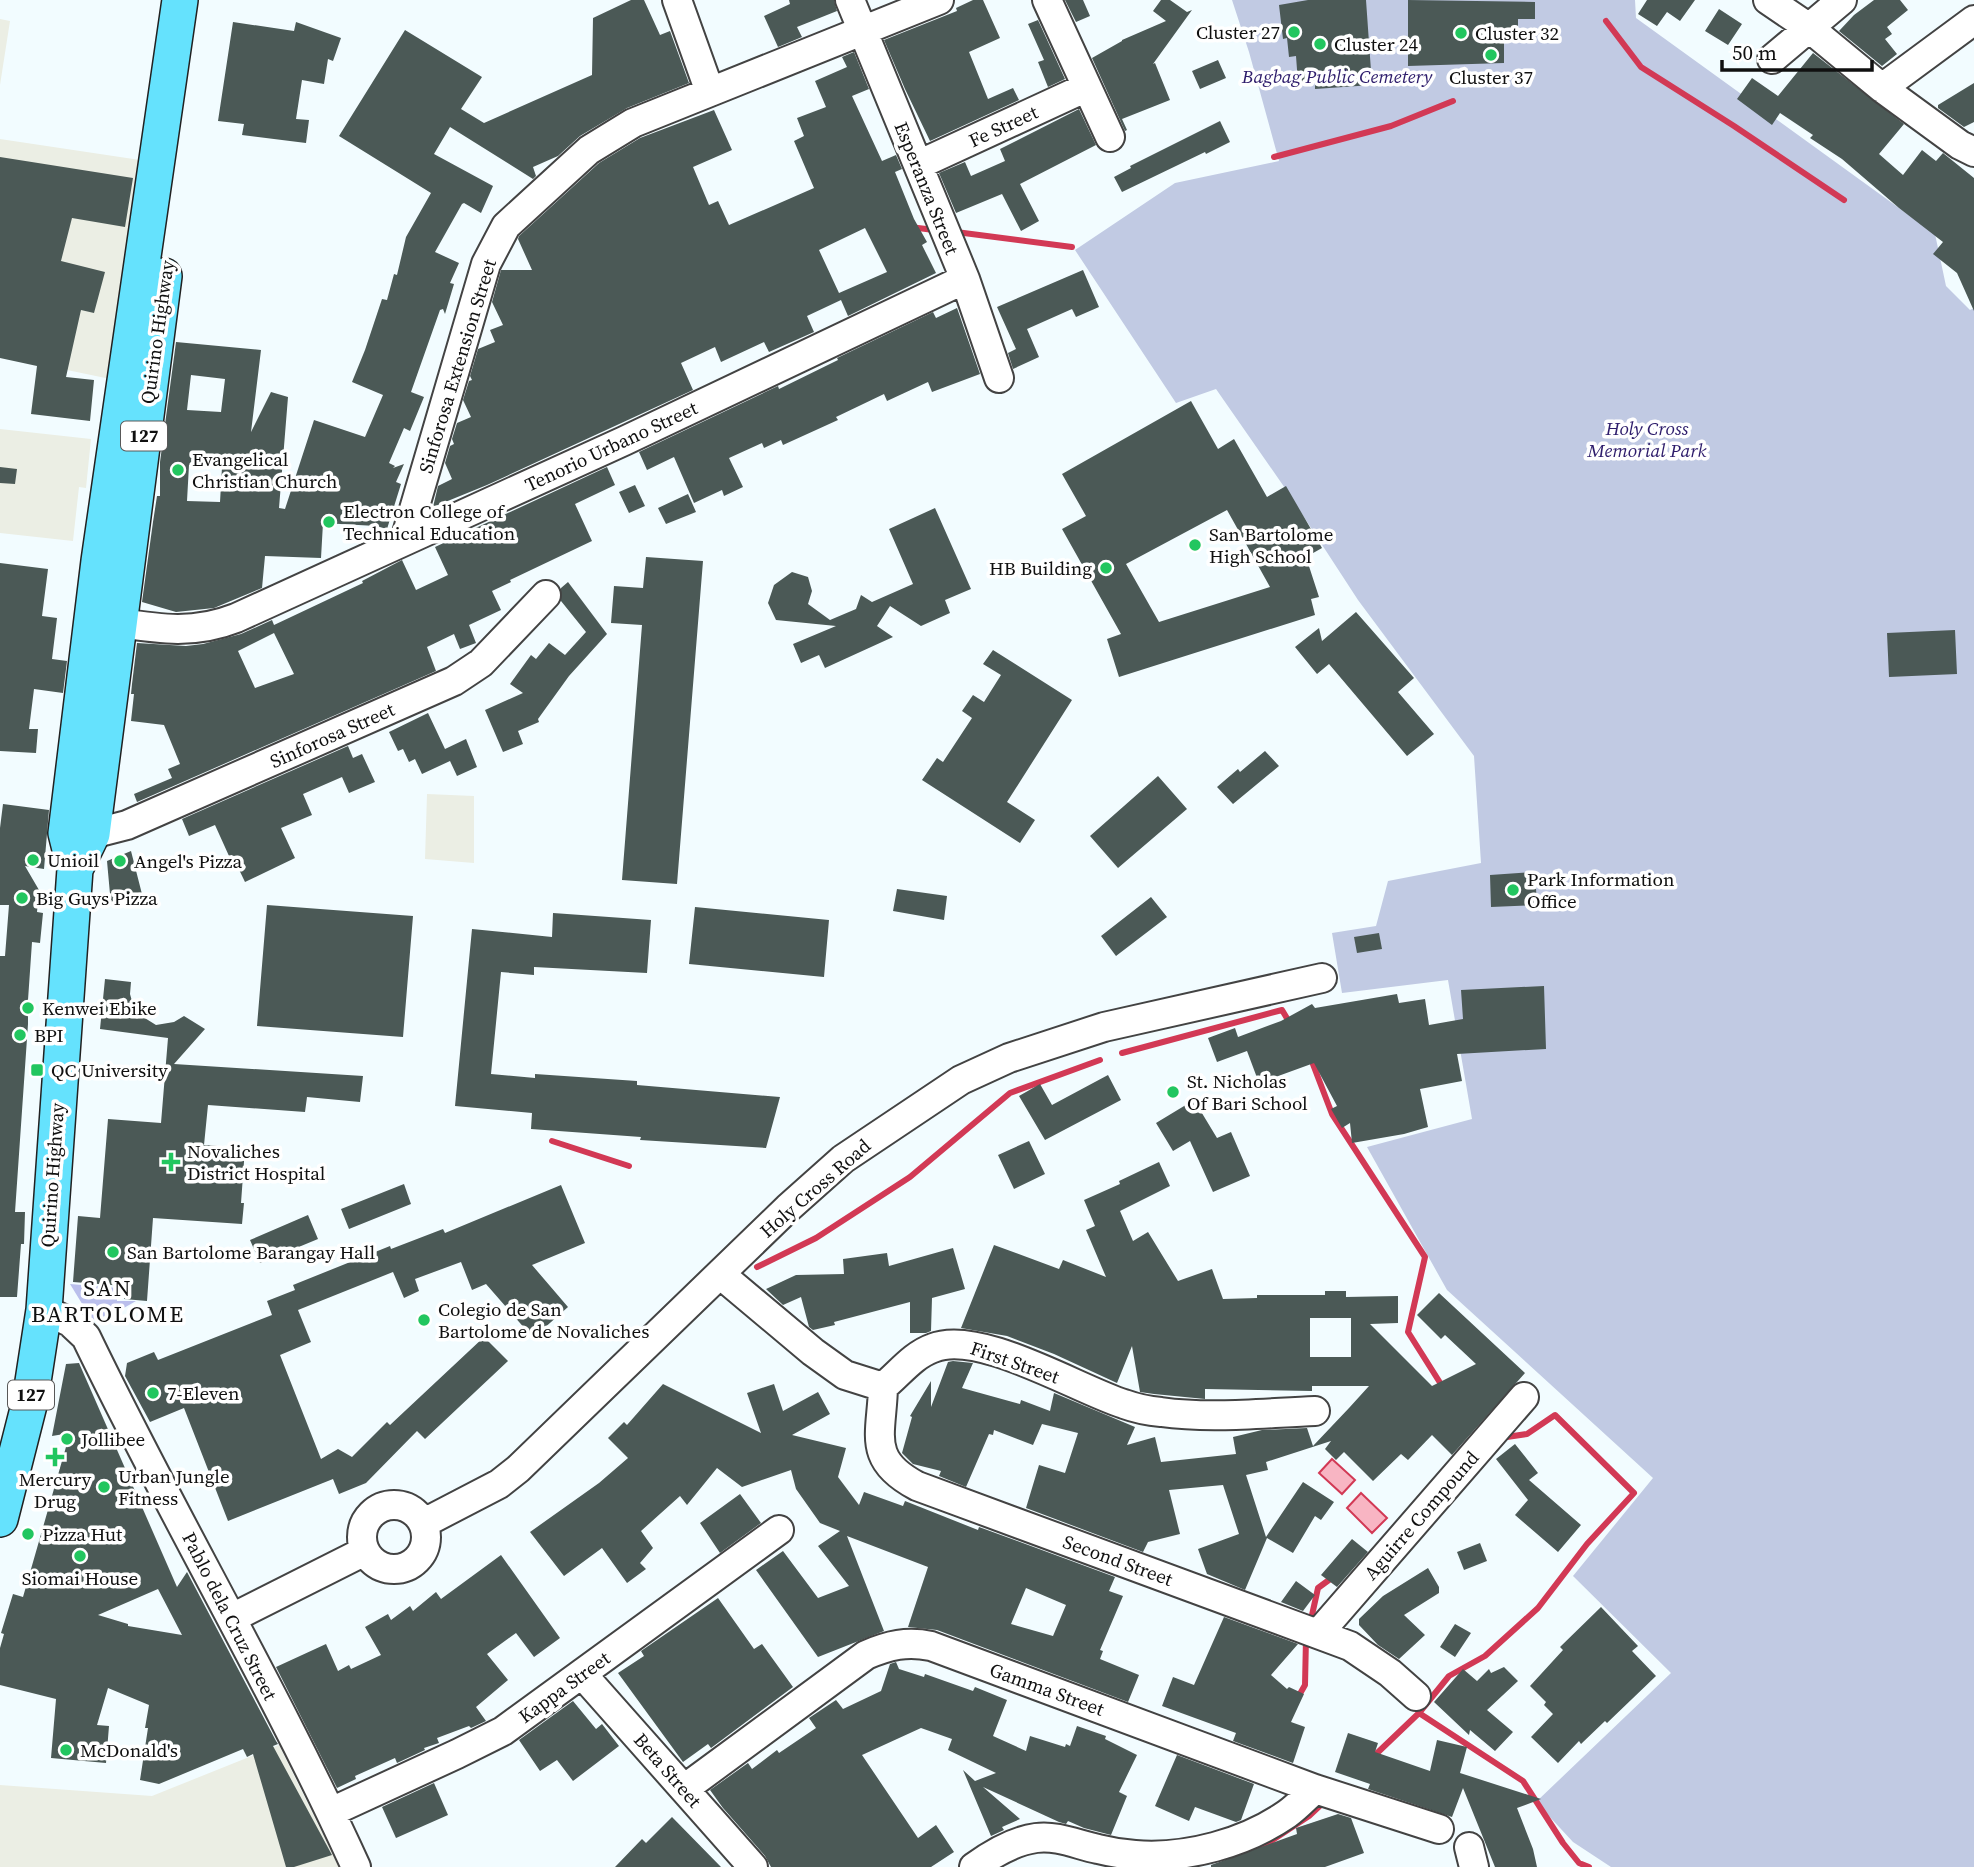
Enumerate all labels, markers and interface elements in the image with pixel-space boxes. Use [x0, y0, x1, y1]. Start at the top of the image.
place label: Cluster 27 [1196, 19, 1280, 45]
place label: Cluster 32 [1475, 20, 1559, 46]
marker: Cluster 27 [1286, 24, 1302, 40]
marker: Cluster 32 [1453, 25, 1469, 41]
scale bar [1722, 28, 1872, 72]
place label: Cluster 24 [1334, 31, 1419, 57]
marker: Cluster 24 [1312, 36, 1328, 52]
text: 50 m [1732, 38, 1777, 67]
marker: Cluster 37 [1483, 47, 1499, 63]
park label: Bagbag Public Cemetery [1241, 63, 1433, 89]
place label: Cluster 37 [1449, 64, 1533, 90]
street label: Fe Street [964, 98, 1043, 153]
street label: Esperanza Street [889, 118, 966, 259]
street label: Sinforosa Extension Street [412, 255, 502, 476]
street label: Quirino Highway [134, 258, 180, 406]
street label: Tenorio Urbano Street [521, 394, 702, 497]
park label: Holy Cross Memorial Park [1586, 415, 1707, 463]
road number: 127 [121, 422, 167, 450]
place label: Evangelical Christian Church [192, 446, 337, 494]
marker: Evangelical Christian Church [170, 462, 186, 478]
place label: Electron College of Technical Education [343, 498, 515, 546]
marker: Electron College of Technical Education [321, 514, 337, 530]
place label: San Bartolome High School [1209, 521, 1334, 569]
marker: San Bartolome High School [1187, 537, 1203, 553]
place label: HB Building [989, 555, 1092, 581]
marker: HB Building [1098, 560, 1114, 576]
street label: Sinforosa Street [266, 696, 399, 774]
place label: Unioil [47, 847, 100, 873]
place label: Angel's Pizza [134, 848, 242, 874]
marker: Unioil [25, 852, 41, 868]
marker: Angel's Pizza [112, 853, 128, 869]
place label: Park Information Office [1527, 866, 1674, 914]
marker: Park Information Office [1505, 882, 1521, 898]
place label: Big Guys Pizza [36, 885, 158, 911]
marker: Big Guys Pizza [14, 890, 30, 906]
place label: Kenwei Ebike [42, 995, 157, 1021]
marker: Kenwei Ebike [20, 1000, 36, 1016]
place label: BPI [34, 1022, 64, 1048]
marker: BPI [12, 1027, 28, 1043]
place label: QC University [51, 1057, 168, 1083]
marker: QC University [29, 1062, 45, 1078]
place label: St. Nicholas Of Bari School [1187, 1068, 1308, 1116]
marker: St. Nicholas Of Bari School [1165, 1084, 1181, 1100]
street label: Quirino Highway [34, 1102, 70, 1248]
street label: Holy Cross Road [754, 1133, 876, 1243]
place label: Novaliches District Hospital [187, 1138, 326, 1186]
marker: Novaliches District Hospital [161, 1152, 181, 1172]
place label: San Bartolome Barangay Hall [127, 1239, 375, 1265]
marker: San Bartolome Barangay Hall [105, 1244, 121, 1260]
district label: SAN BARTOLOME [31, 1272, 185, 1330]
place label: Colegio de San Bartolome de Novaliches [438, 1296, 649, 1344]
marker: Colegio de San Bartolome de Novaliches [416, 1312, 432, 1328]
street label: First Street [967, 1335, 1064, 1390]
road number: 127 [8, 1380, 54, 1410]
place label: 7-Eleven [167, 1380, 239, 1406]
marker: 7-Eleven [145, 1385, 161, 1401]
place label: Jollibee [80, 1426, 145, 1452]
marker: Jollibee [59, 1431, 75, 1447]
street label: Aguirre Compound [1358, 1445, 1484, 1585]
marker: Mercury Drug [47, 1449, 63, 1465]
place label: Urban Jungle Fitness [118, 1463, 230, 1511]
place label: Mercury Drug [19, 1466, 92, 1514]
marker: Urban Jungle Fitness [96, 1479, 112, 1495]
place label: Pizza Hut [42, 1521, 123, 1547]
marker: Pizza Hut [20, 1526, 36, 1542]
street label: Pablo dela Cruz Street [176, 1528, 284, 1705]
street label: Second Street [1060, 1528, 1177, 1592]
marker: Siomai House [72, 1548, 88, 1564]
place label: Siomai House [22, 1565, 138, 1591]
street label: Kappa Street [513, 1645, 616, 1729]
street label: Gamma Street [986, 1656, 1109, 1722]
street label: Beta Street [628, 1727, 708, 1814]
place label: McDonald's [80, 1737, 178, 1763]
marker: McDonald's [58, 1742, 74, 1758]

